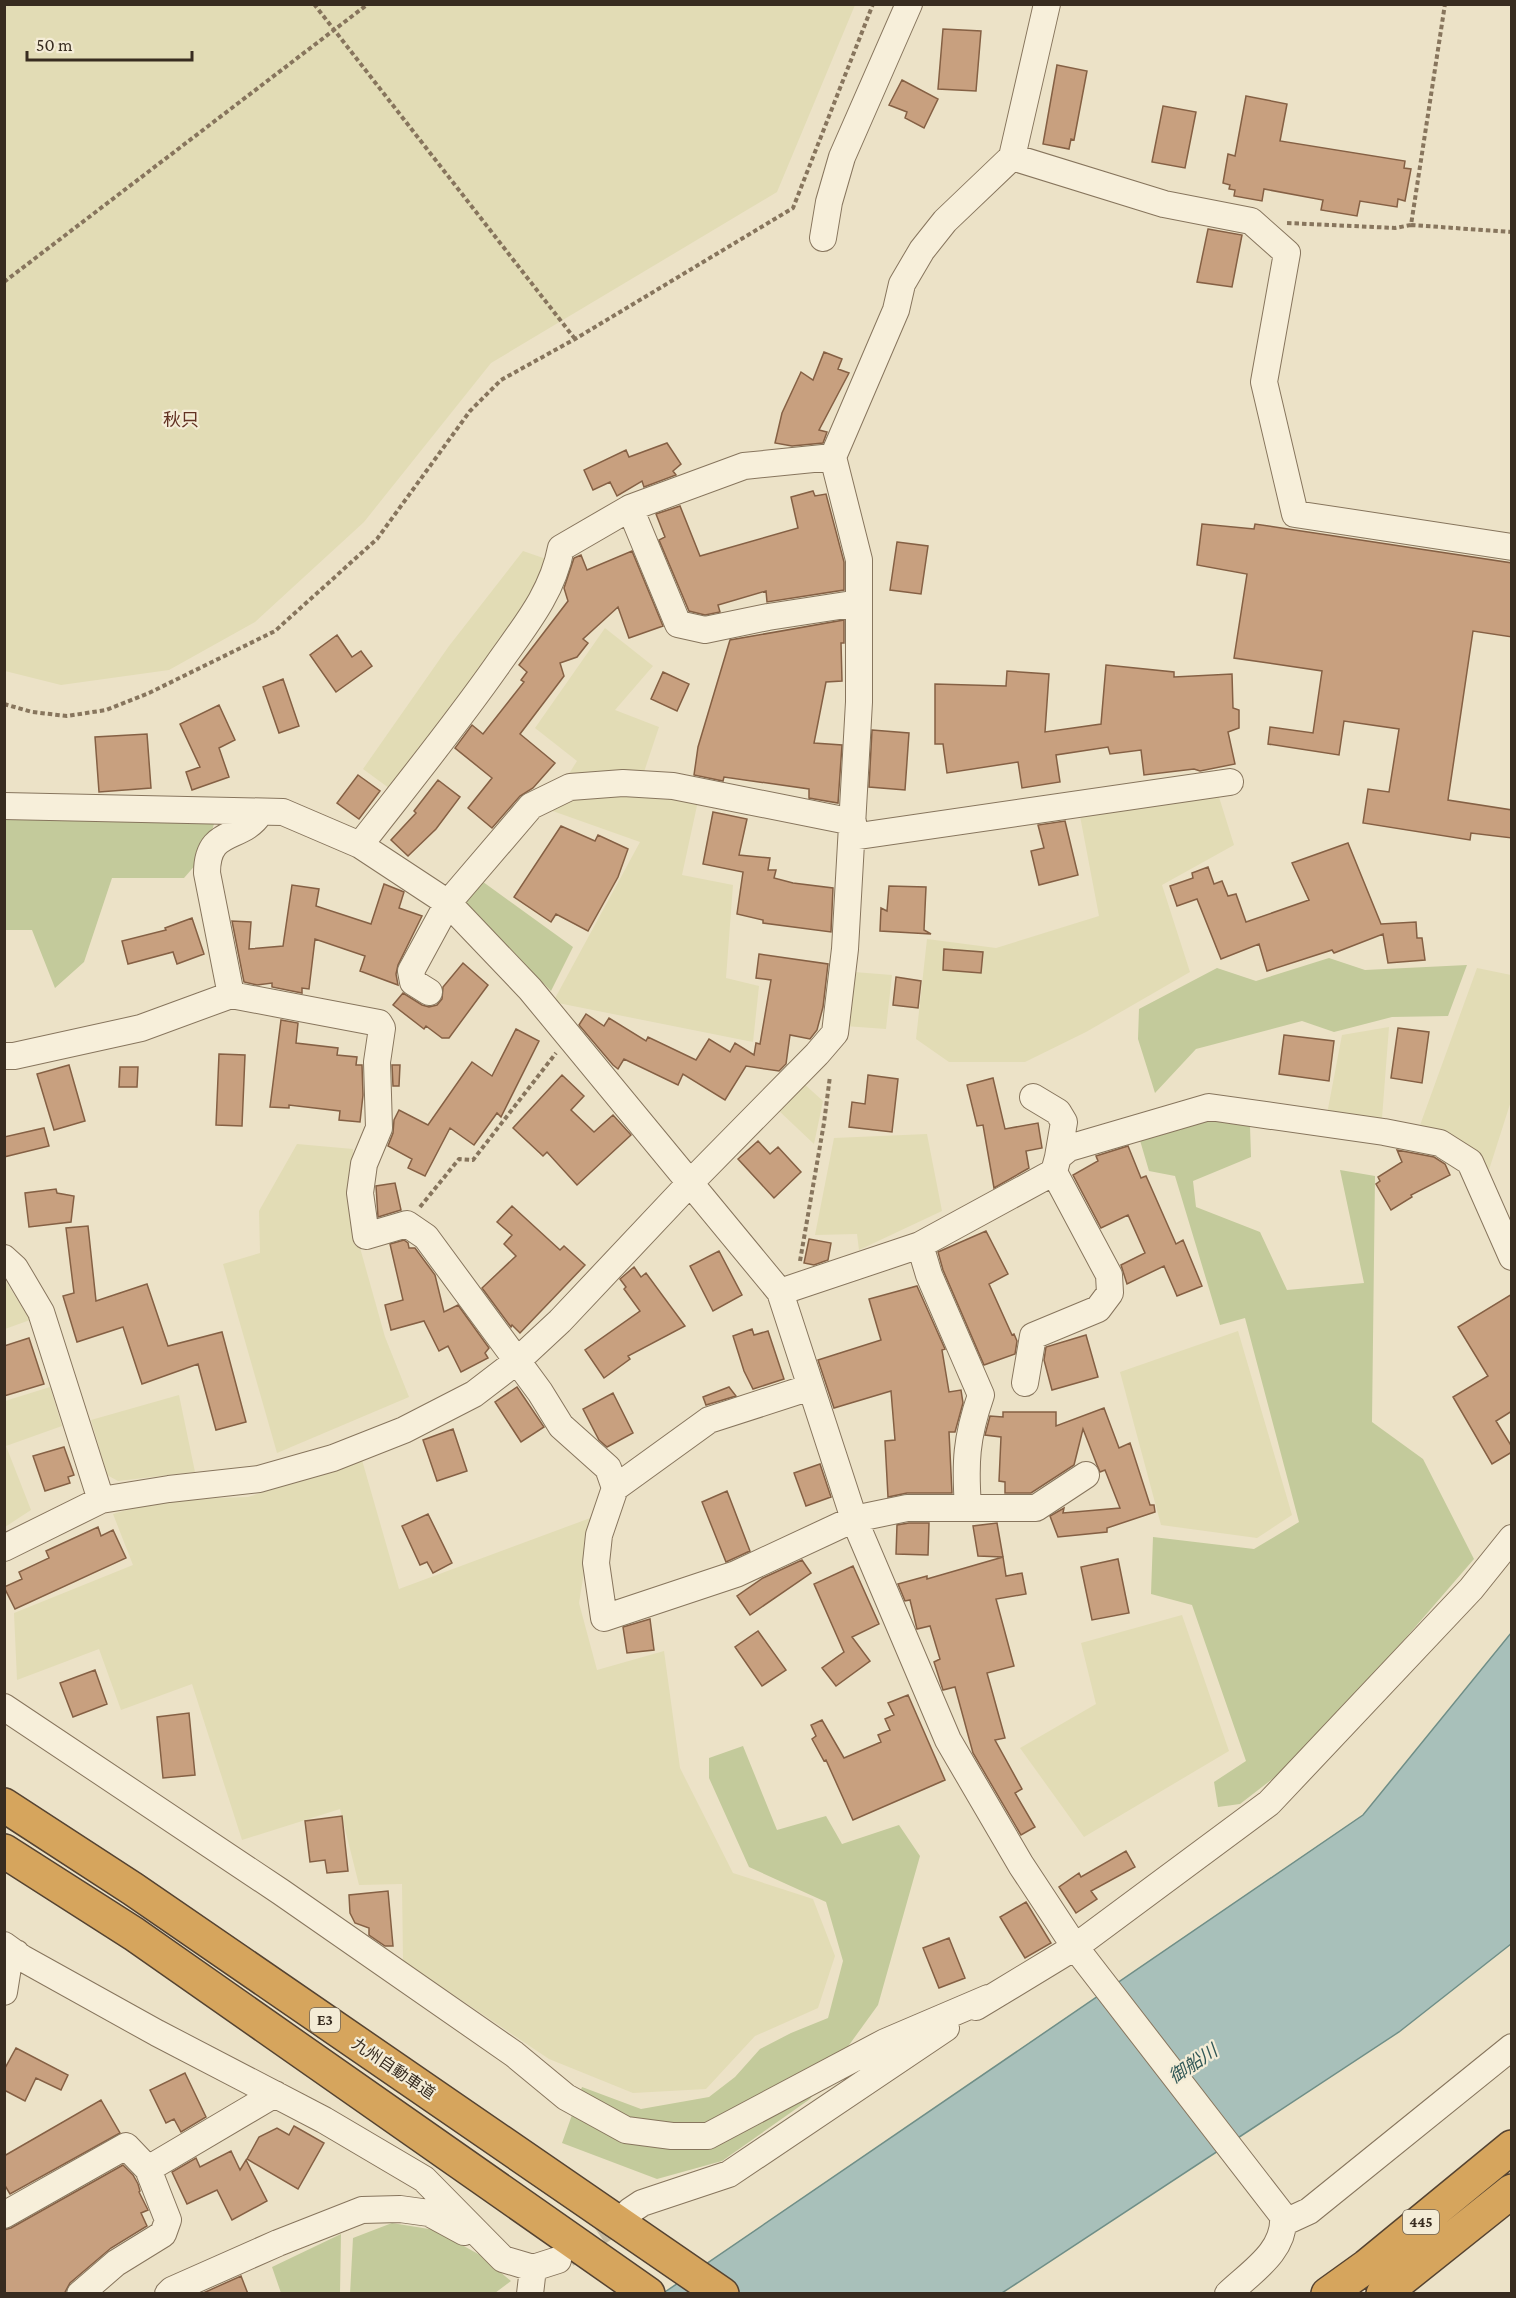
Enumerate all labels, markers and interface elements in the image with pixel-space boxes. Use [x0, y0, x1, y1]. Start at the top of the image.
scale bar [27, 24, 192, 62]
text: 50 m [36, 35, 73, 55]
district label: 秋只 [163, 410, 199, 430]
road number: E3 [310, 2008, 340, 2032]
street label: 九州自動車道 [349, 2035, 438, 2102]
water label: 御船川 [1165, 2039, 1223, 2087]
road number: 445 [1403, 2210, 1439, 2234]

